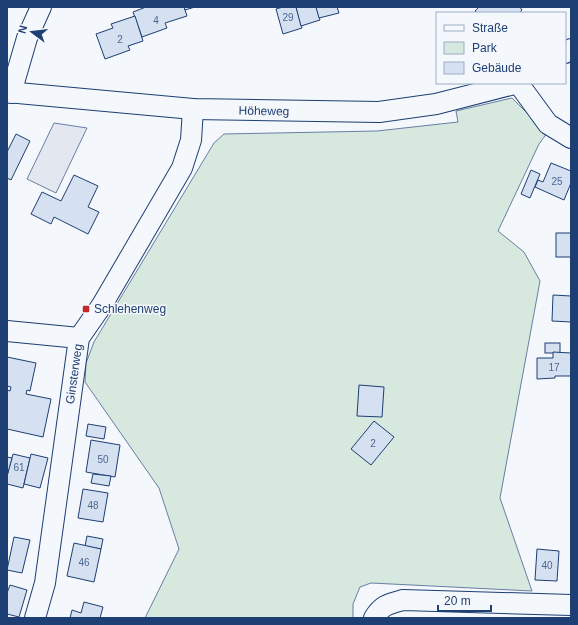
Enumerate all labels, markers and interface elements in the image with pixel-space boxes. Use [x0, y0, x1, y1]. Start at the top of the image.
north arrow [12, 12, 52, 52]
house number: 29 [282, 12, 294, 23]
legend [436, 12, 566, 84]
house number: 4 [153, 15, 159, 26]
text: Straße [472, 21, 508, 35]
text: N [16, 24, 29, 35]
house number: 2 [117, 34, 123, 45]
text: Park [472, 41, 498, 55]
text: Gebäude [472, 61, 522, 75]
street label: Höheweg [239, 104, 289, 118]
house number: 25 [551, 176, 563, 187]
place label: Schlehenweg [94, 302, 166, 316]
marker: Schlehenweg [81, 304, 91, 314]
street label: Ginsterweg [63, 343, 85, 405]
house number: 17 [548, 362, 560, 373]
house number: 2 [370, 438, 376, 449]
house number: 50 [97, 454, 109, 465]
house number: 61 [13, 462, 25, 473]
house number: 48 [87, 500, 99, 511]
house number: 46 [78, 557, 90, 568]
house number: 40 [541, 560, 553, 571]
scale bar [438, 587, 491, 613]
text: 20 m [444, 594, 471, 608]

